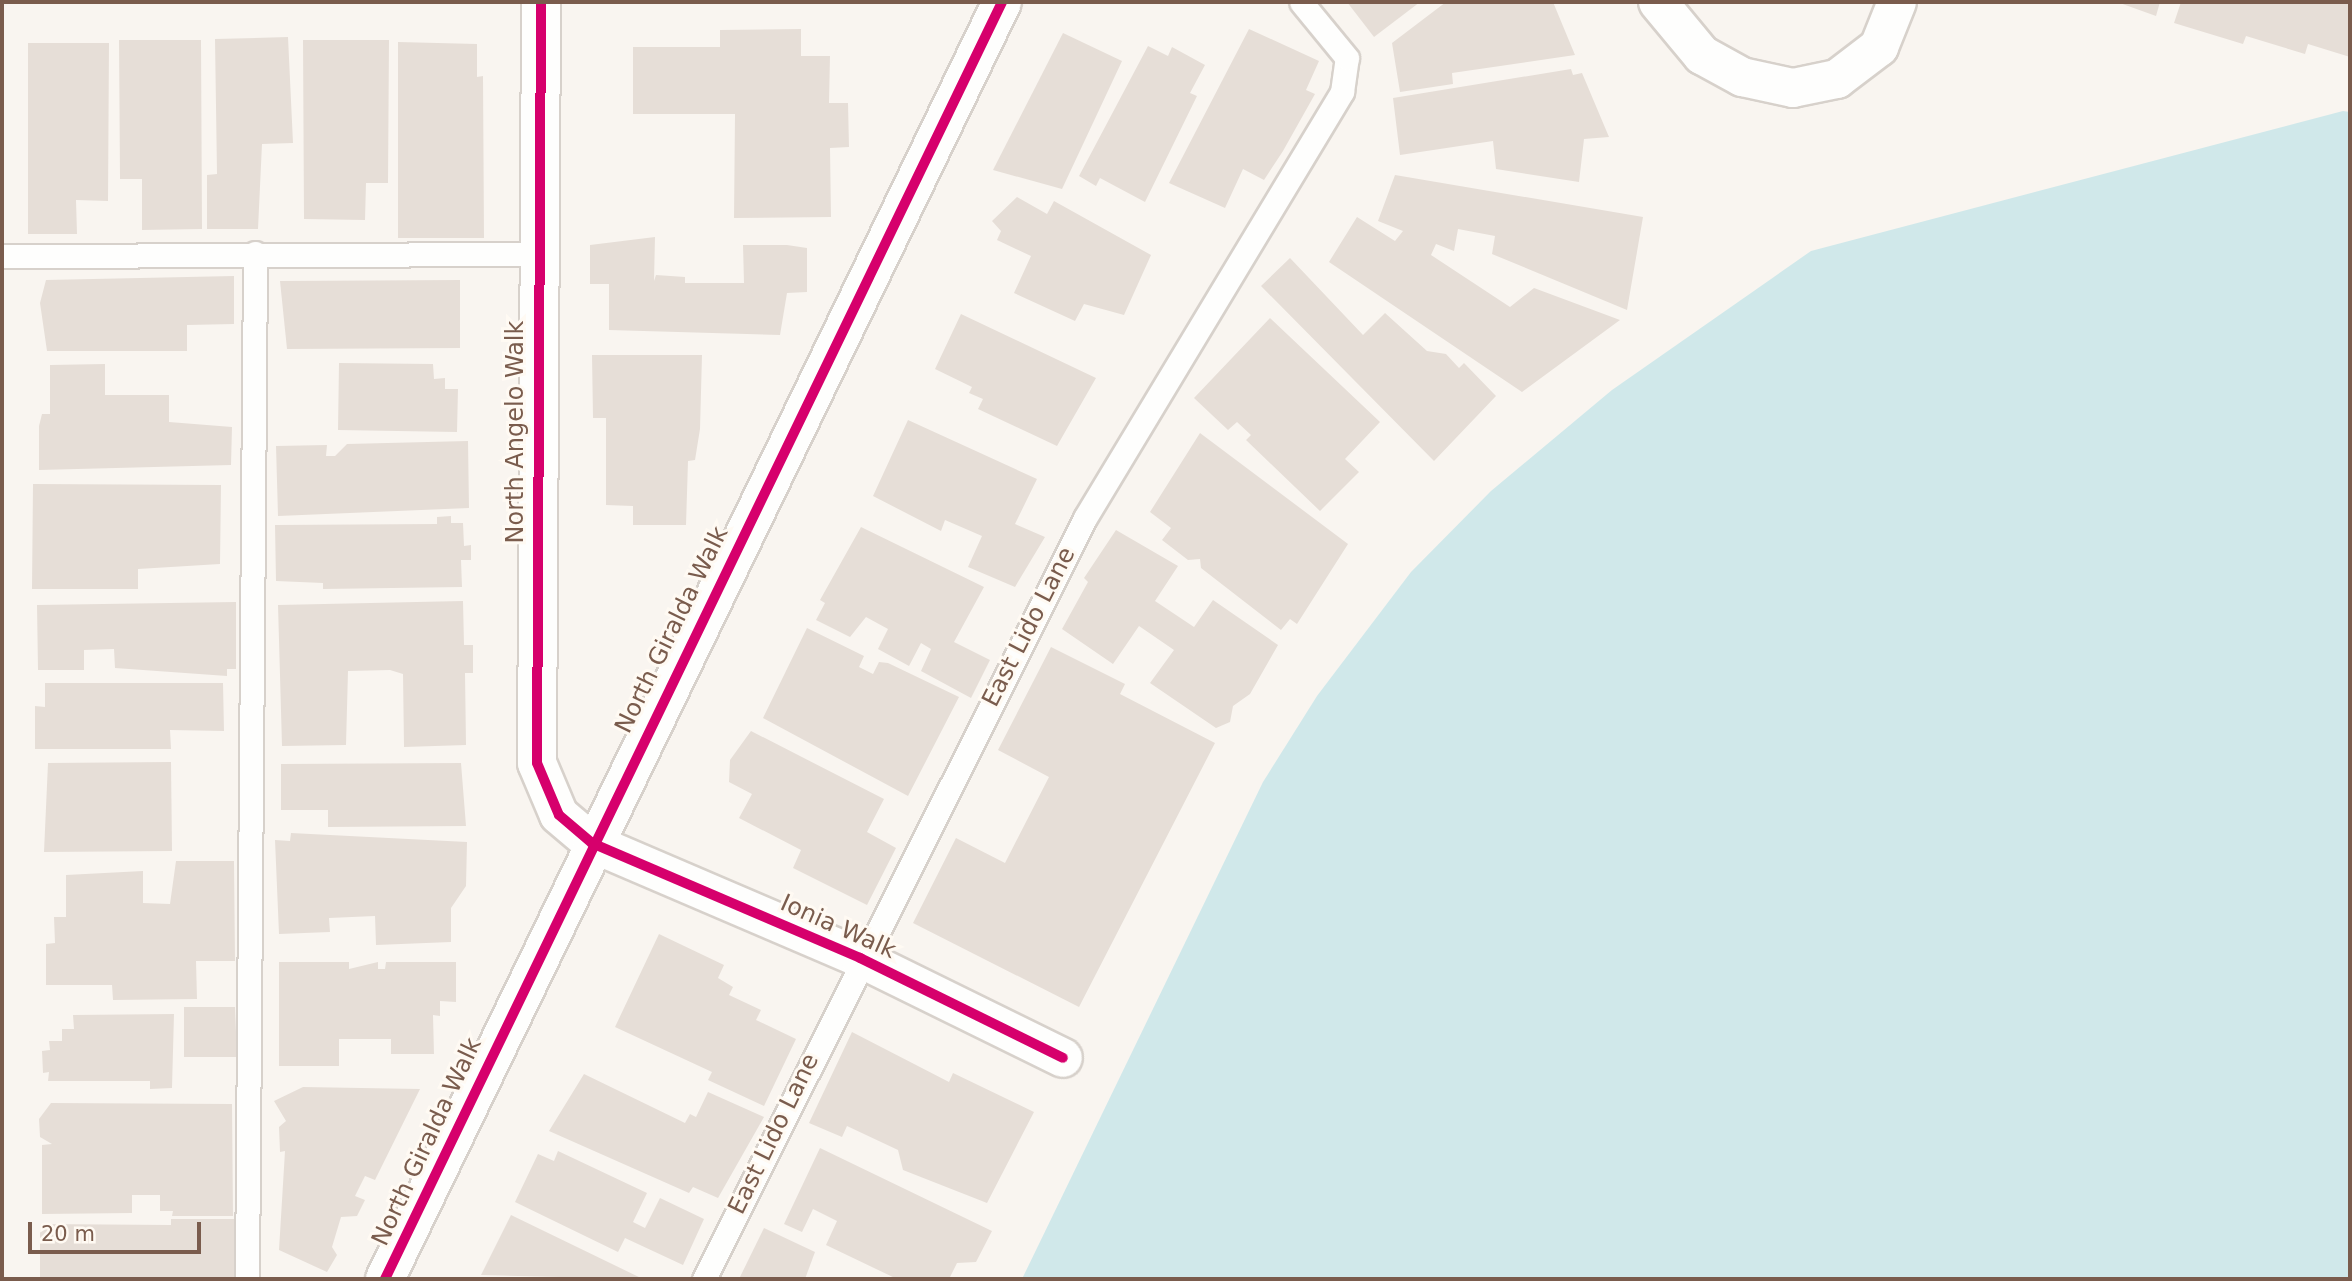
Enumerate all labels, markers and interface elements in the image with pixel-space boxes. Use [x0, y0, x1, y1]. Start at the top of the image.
street label: North Angelo Walk [502, 321, 530, 543]
street label: North Giralda Walk [609, 522, 735, 738]
street label: East Lido Lane [976, 542, 1082, 712]
street label: Ionia Walk [776, 889, 900, 965]
street label: North Giralda Walk [366, 1033, 488, 1251]
street label: East Lido Lane [723, 1049, 825, 1219]
scale bar [32, 1208, 205, 1252]
text: 20 m [41, 1222, 95, 1246]

